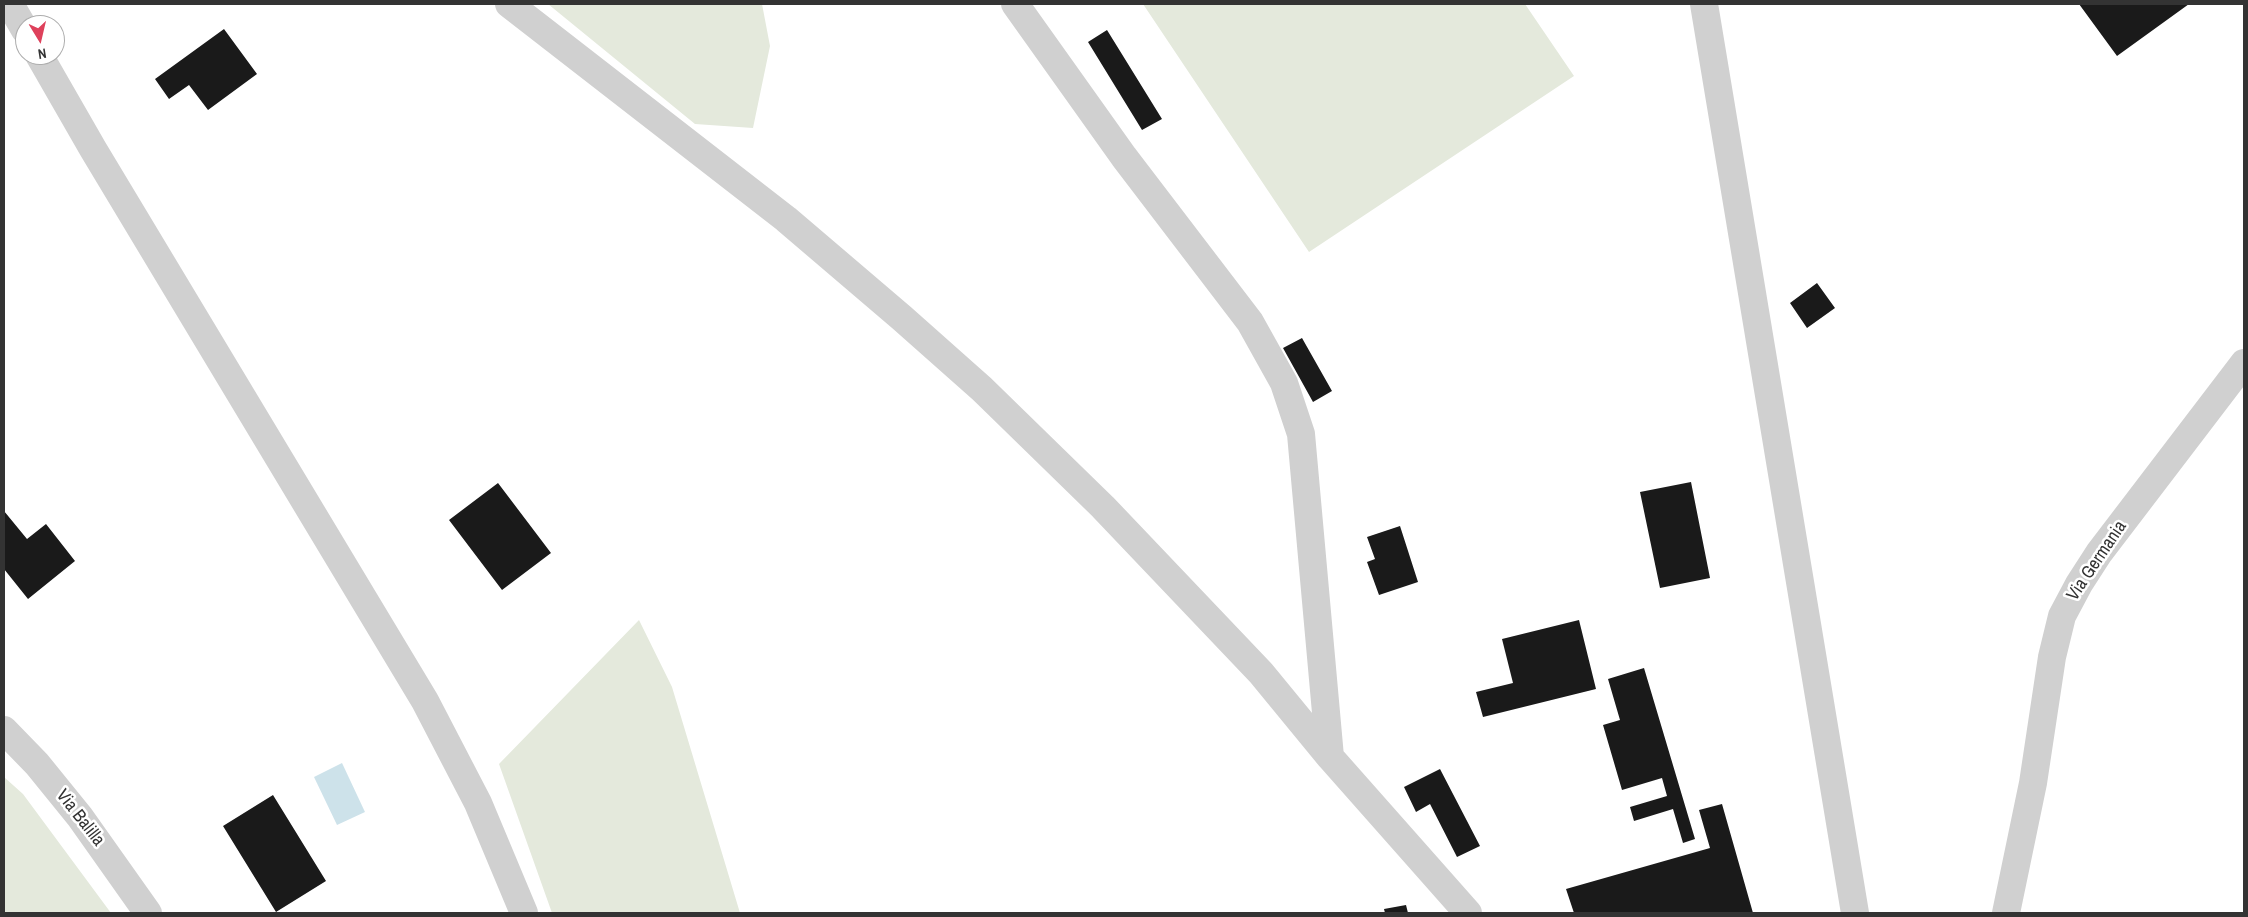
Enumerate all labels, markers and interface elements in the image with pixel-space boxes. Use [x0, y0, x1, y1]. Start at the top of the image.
north arrow [15, 15, 65, 65]
text: N [37, 44, 48, 63]
street label: Via Germania [2062, 517, 2132, 605]
street label: Via Balilla [51, 785, 109, 851]

